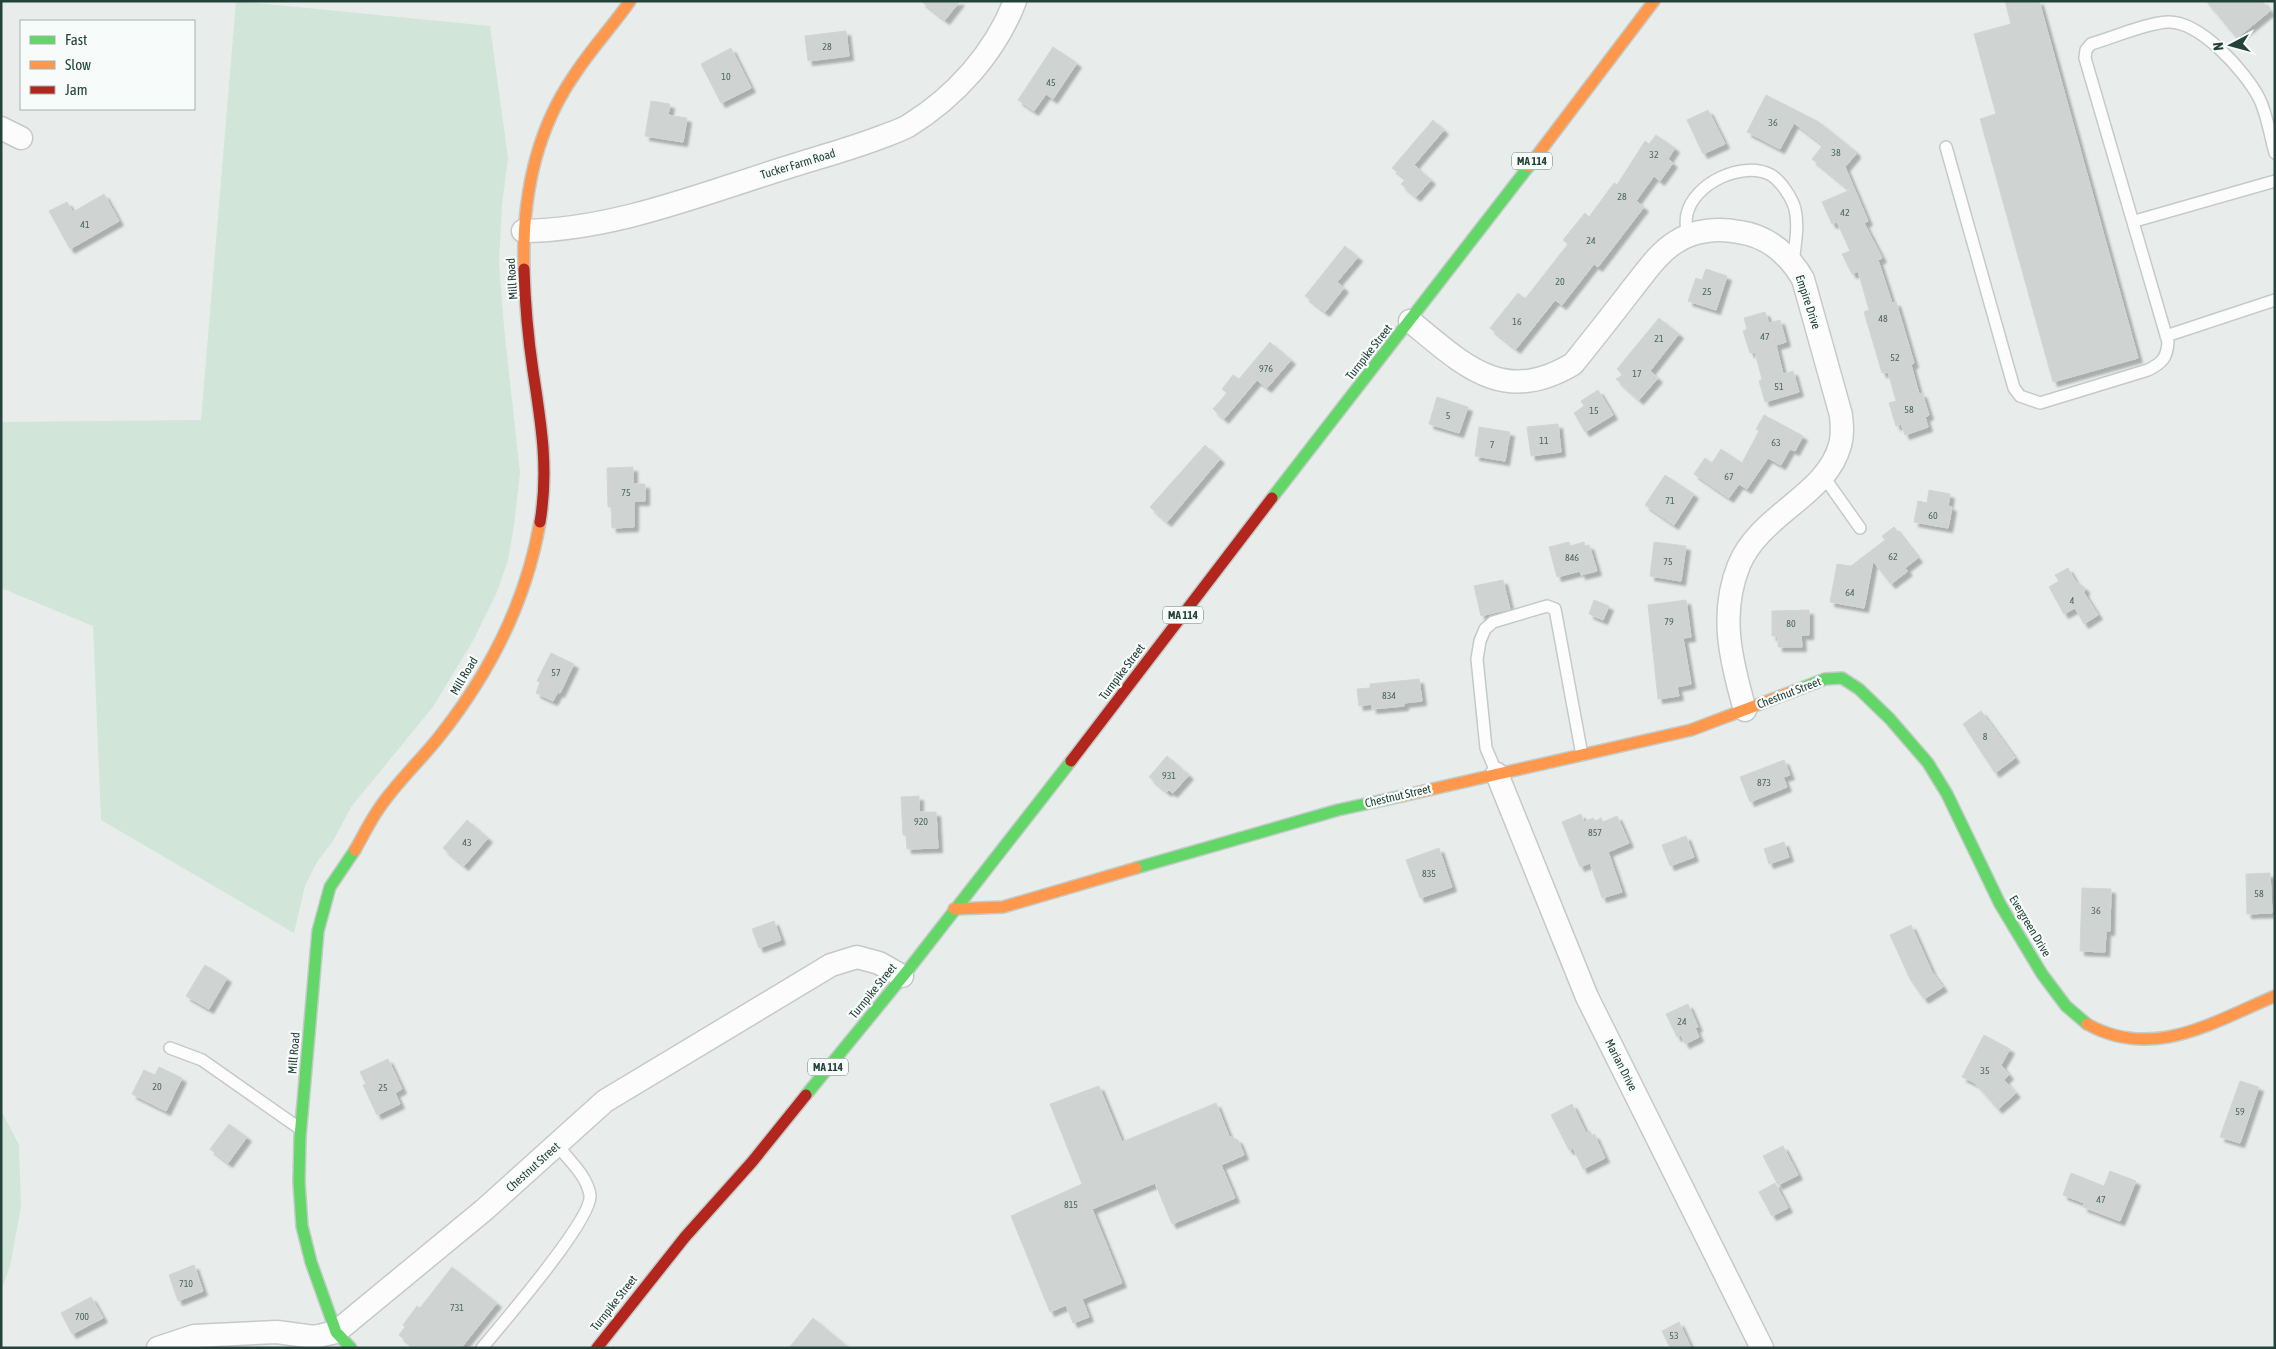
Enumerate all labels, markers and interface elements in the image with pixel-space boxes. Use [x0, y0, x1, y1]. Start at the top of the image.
legend [20, 20, 195, 110]
north arrow [2206, 20, 2256, 70]
text: Fast [65, 31, 87, 48]
house number: 28 [822, 41, 832, 52]
text: N [2210, 41, 2226, 51]
text: Slow [65, 56, 91, 73]
house number: 10 [721, 71, 731, 82]
house number: 45 [1046, 77, 1056, 88]
text: Jam [65, 81, 88, 98]
house number: 36 [1768, 117, 1778, 128]
street label: Tucker Farm Road [759, 146, 837, 182]
house number: 38 [1831, 147, 1841, 158]
house number: 32 [1649, 149, 1659, 160]
road number: MA 114 [1512, 153, 1552, 170]
house number: 28 [1617, 191, 1627, 202]
house number: 42 [1840, 207, 1850, 218]
house number: 41 [80, 219, 90, 230]
house number: 24 [1586, 235, 1596, 246]
street label: Mill Road [504, 258, 520, 300]
street label: Empire Drive [1793, 273, 1823, 331]
house number: 20 [1555, 276, 1565, 287]
house number: 25 [1702, 286, 1712, 297]
house number: 48 [1878, 313, 1888, 324]
house number: 16 [1512, 316, 1522, 327]
street label: Turnpike Street [1343, 321, 1395, 383]
house number: 47 [1760, 331, 1770, 342]
house number: 21 [1654, 333, 1664, 344]
house number: 52 [1890, 352, 1900, 363]
house number: 976 [1259, 363, 1273, 374]
house number: 17 [1632, 368, 1642, 379]
house number: 51 [1774, 381, 1784, 392]
house number: 58 [1904, 404, 1914, 415]
house number: 15 [1589, 405, 1599, 416]
house number: 5 [1446, 410, 1451, 421]
house number: 11 [1539, 435, 1549, 446]
house number: 63 [1771, 437, 1781, 448]
house number: 7 [1490, 439, 1495, 450]
house number: 67 [1724, 471, 1734, 482]
house number: 75 [621, 487, 631, 498]
house number: 71 [1665, 495, 1675, 506]
house number: 60 [1928, 510, 1938, 521]
house number: 62 [1888, 551, 1898, 562]
house number: 846 [1565, 552, 1579, 563]
house number: 75 [1663, 556, 1673, 567]
house number: 64 [1845, 587, 1855, 598]
house number: 4 [2070, 595, 2075, 606]
road number: MA 114 [1163, 606, 1203, 624]
house number: 79 [1664, 616, 1674, 627]
house number: 80 [1786, 618, 1796, 629]
street label: Turnpike Street [1096, 641, 1148, 703]
street label: Mill Road [447, 655, 481, 697]
house number: 57 [551, 667, 561, 678]
street label: Chestnut Street [1755, 674, 1823, 712]
house number: 834 [1382, 690, 1396, 701]
house number: 8 [1983, 731, 1988, 742]
house number: 931 [1162, 770, 1176, 781]
house number: 873 [1757, 777, 1771, 788]
street label: Chestnut Street [1364, 781, 1433, 810]
house number: 920 [914, 816, 928, 827]
house number: 857 [1588, 827, 1602, 838]
house number: 43 [462, 837, 472, 848]
house number: 835 [1422, 868, 1436, 879]
house number: 58 [2254, 888, 2264, 899]
street label: Evergreen Drive [2006, 893, 2054, 959]
house number: 36 [2091, 905, 2101, 916]
street label: Turnpike Street [847, 960, 900, 1021]
house number: 24 [1677, 1016, 1687, 1027]
street label: Mill Road [285, 1032, 303, 1074]
street label: Marian Drive [1602, 1037, 1640, 1093]
road number: MA 114 [808, 1058, 848, 1076]
house number: 35 [1980, 1065, 1990, 1076]
house number: 20 [152, 1081, 162, 1092]
house number: 25 [378, 1082, 388, 1093]
house number: 59 [2235, 1106, 2245, 1117]
street label: Chestnut Street [503, 1139, 563, 1195]
house number: 47 [2096, 1194, 2106, 1205]
house number: 815 [1064, 1199, 1078, 1210]
street label: Turnpike Street [588, 1272, 640, 1334]
house number: 710 [179, 1278, 193, 1289]
house number: 731 [450, 1302, 464, 1313]
house number: 700 [75, 1311, 89, 1322]
house number: 53 [1669, 1330, 1679, 1341]

